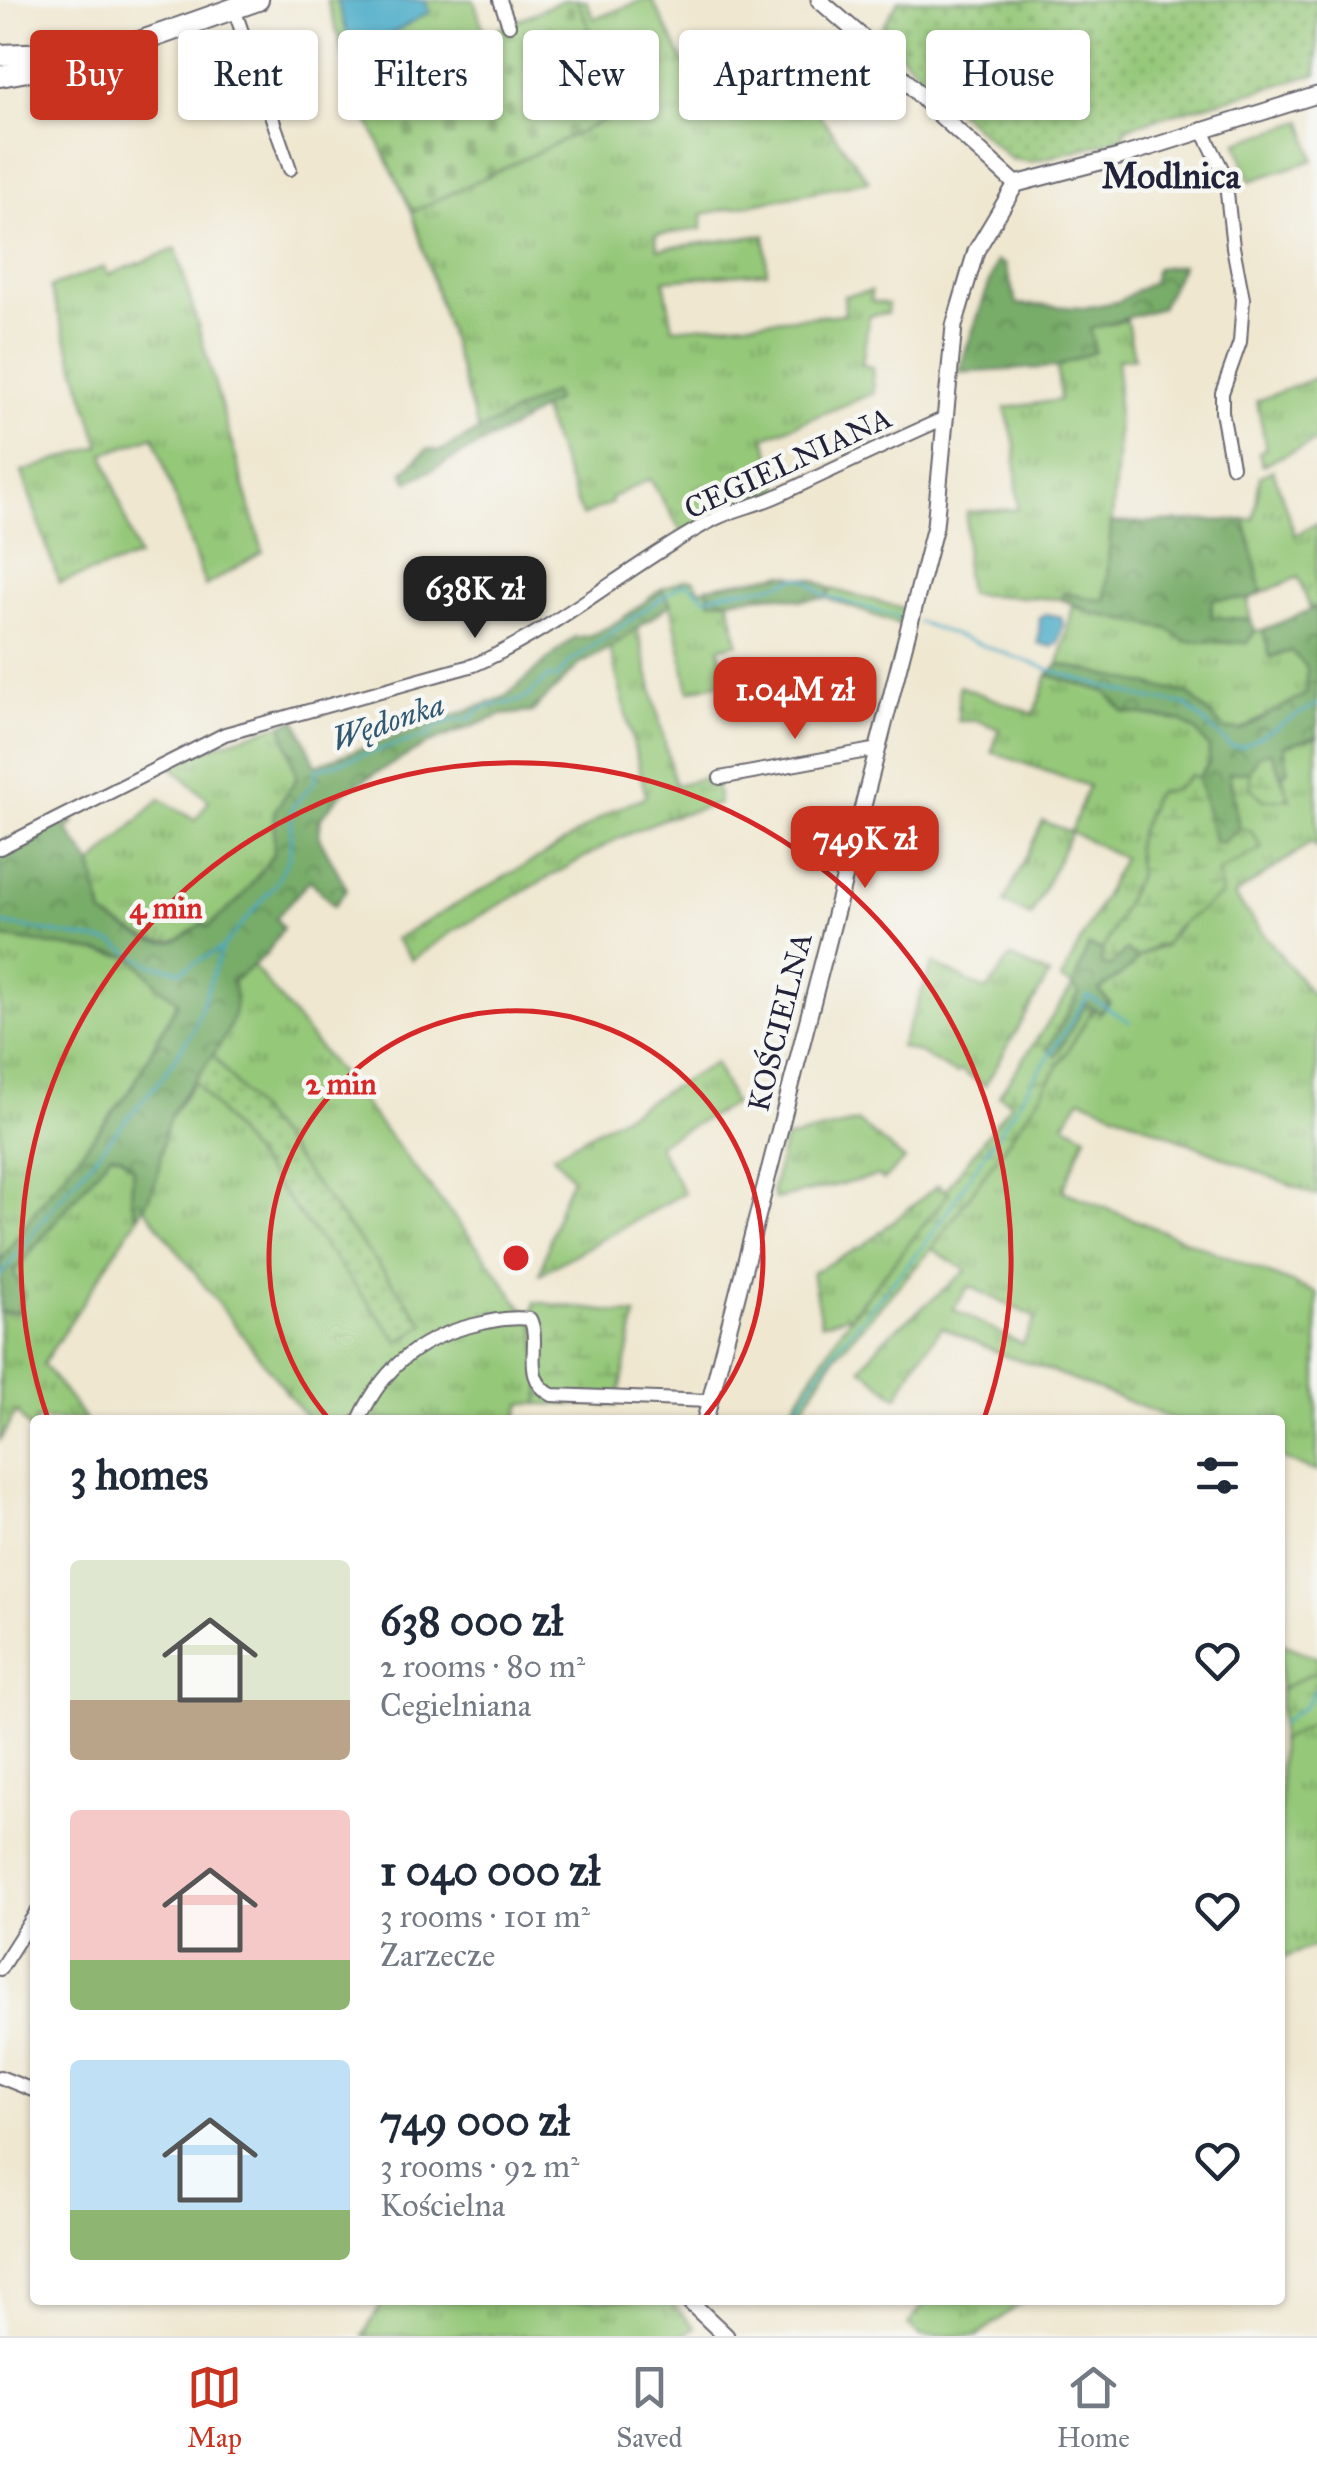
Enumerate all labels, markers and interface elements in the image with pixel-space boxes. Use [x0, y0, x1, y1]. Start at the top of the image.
chip: Buy [30, 30, 158, 120]
chip: Rent [178, 30, 318, 120]
chip: Filters [338, 30, 503, 120]
chip: New [523, 30, 659, 120]
chip: Apartment [679, 30, 906, 120]
chip: House [926, 30, 1090, 120]
district label: Modlnica [1102, 155, 1241, 198]
street label: CEGIELNIANA [679, 399, 897, 527]
pin: 638K zł [383, 556, 567, 641]
text: 638K zł [425, 569, 525, 608]
pin: 1.04M zł [692, 657, 898, 742]
text: 1.04M zł [735, 670, 855, 709]
water label: Wędonka [327, 685, 449, 759]
pin: 749K zł [773, 806, 957, 891]
text: 749K zł [813, 819, 917, 858]
text: 4 min [130, 890, 203, 926]
street label: KOŚCIELNA [739, 929, 820, 1115]
text: 2 min [306, 1066, 377, 1102]
centre of rings [498, 1240, 534, 1276]
icon: filters [1190, 1448, 1245, 1503]
text: 3 homes [70, 1449, 208, 1501]
text: 638 000 zł [380, 1595, 563, 1647]
icon: home [150, 1600, 270, 1720]
icon: heart [1190, 1633, 1245, 1688]
text: 2 rooms · 80 m² [380, 1647, 585, 1686]
text: Cegielniana [380, 1686, 531, 1725]
text: 1 040 000 zł [380, 1845, 600, 1897]
icon: home [150, 1850, 270, 1970]
icon: heart [1190, 1883, 1245, 1938]
text: 3 rooms · 101 m² [380, 1897, 590, 1936]
text: Zarzecze [380, 1936, 495, 1975]
text: 749 000 zł [380, 2095, 570, 2147]
icon: home [150, 2100, 270, 2220]
icon: heart [1190, 2133, 1245, 2188]
text: 3 rooms · 92 m² [380, 2147, 580, 2186]
text: Kościelna [380, 2186, 505, 2225]
tab: Map [187, 2360, 242, 2455]
tab: Saved [616, 2360, 683, 2455]
tab: Home [1057, 2360, 1130, 2455]

